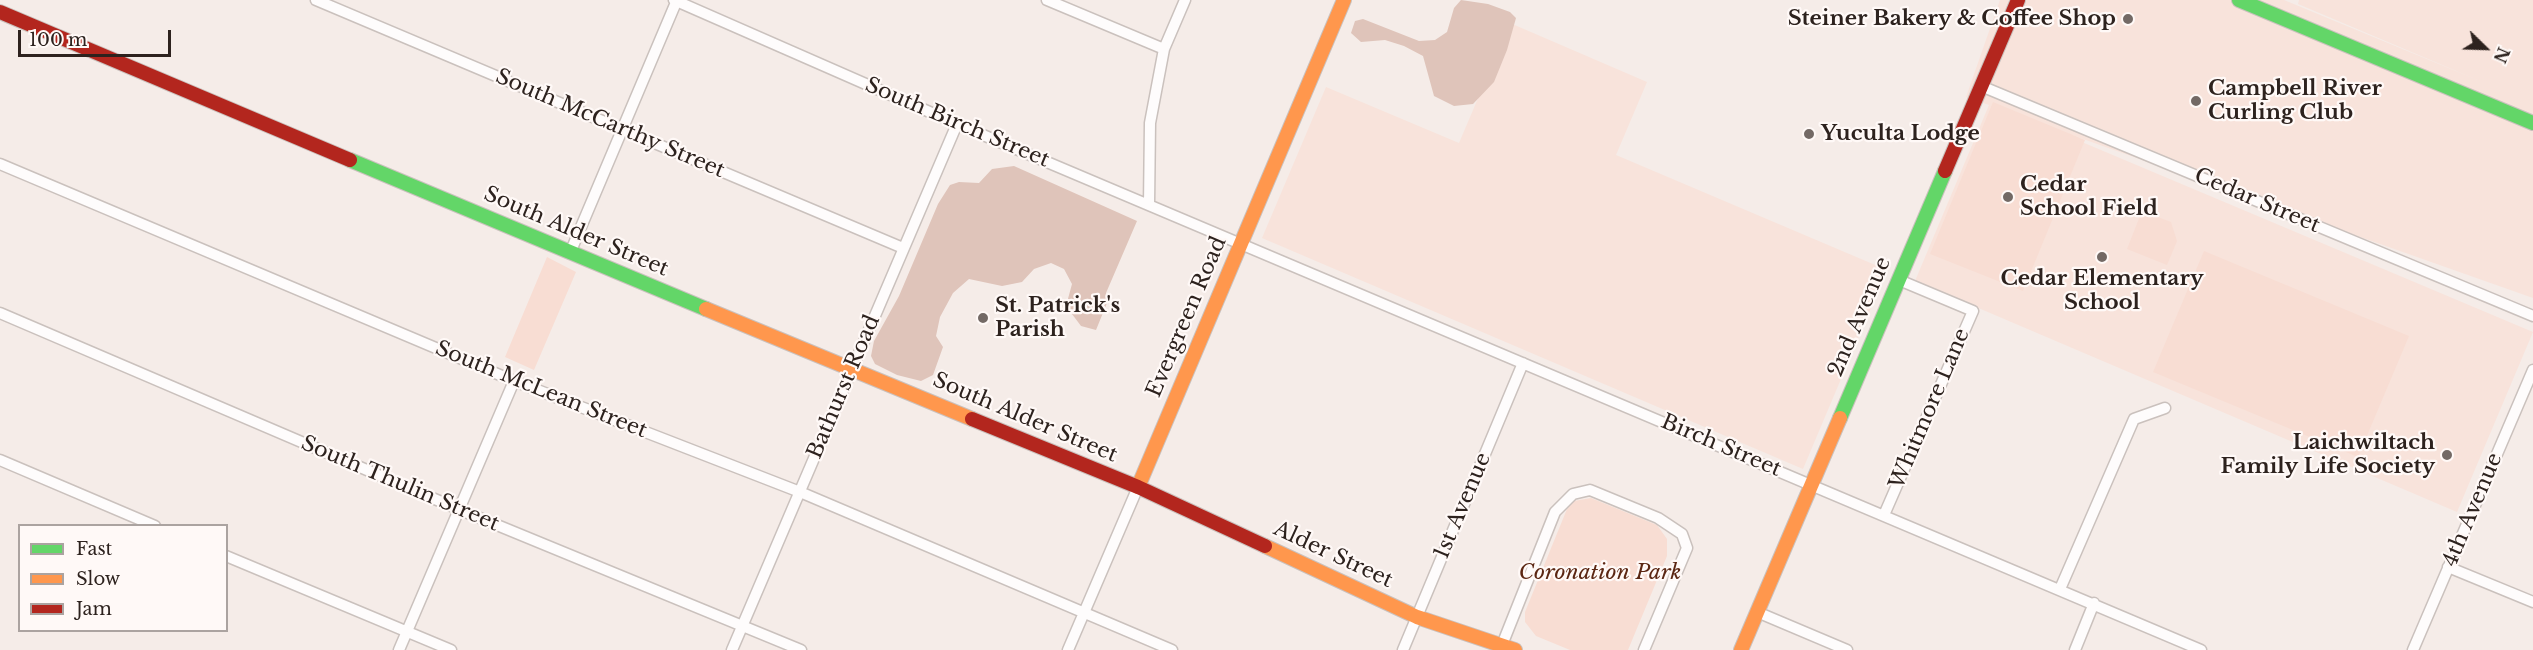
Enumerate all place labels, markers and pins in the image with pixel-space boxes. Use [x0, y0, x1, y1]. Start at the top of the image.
place label: Steiner Bakery & Coffee Shop [1788, 6, 2116, 32]
marker: Steiner Bakery & Coffee Shop [2121, 12, 2135, 26]
place label: Campbell River Curling Club [2208, 76, 2382, 126]
marker: Campbell River Curling Club [2189, 94, 2203, 108]
place label: Yuculta Lodge [1821, 121, 1980, 147]
marker: Yuculta Lodge [1802, 127, 1816, 141]
place label: Cedar School Field [2020, 172, 2158, 222]
marker: Cedar School Field [2001, 190, 2015, 204]
marker: Cedar Elementary School [2095, 250, 2109, 264]
place label: Cedar Elementary School [2001, 266, 2203, 316]
place label: St. Patrick's Parish [995, 293, 1120, 343]
marker: St. Patrick's Parish [976, 311, 990, 325]
place label: Laichwiltach Family Life Society [2221, 430, 2435, 480]
marker: Laichwiltach Family Life Society [2440, 448, 2454, 462]

